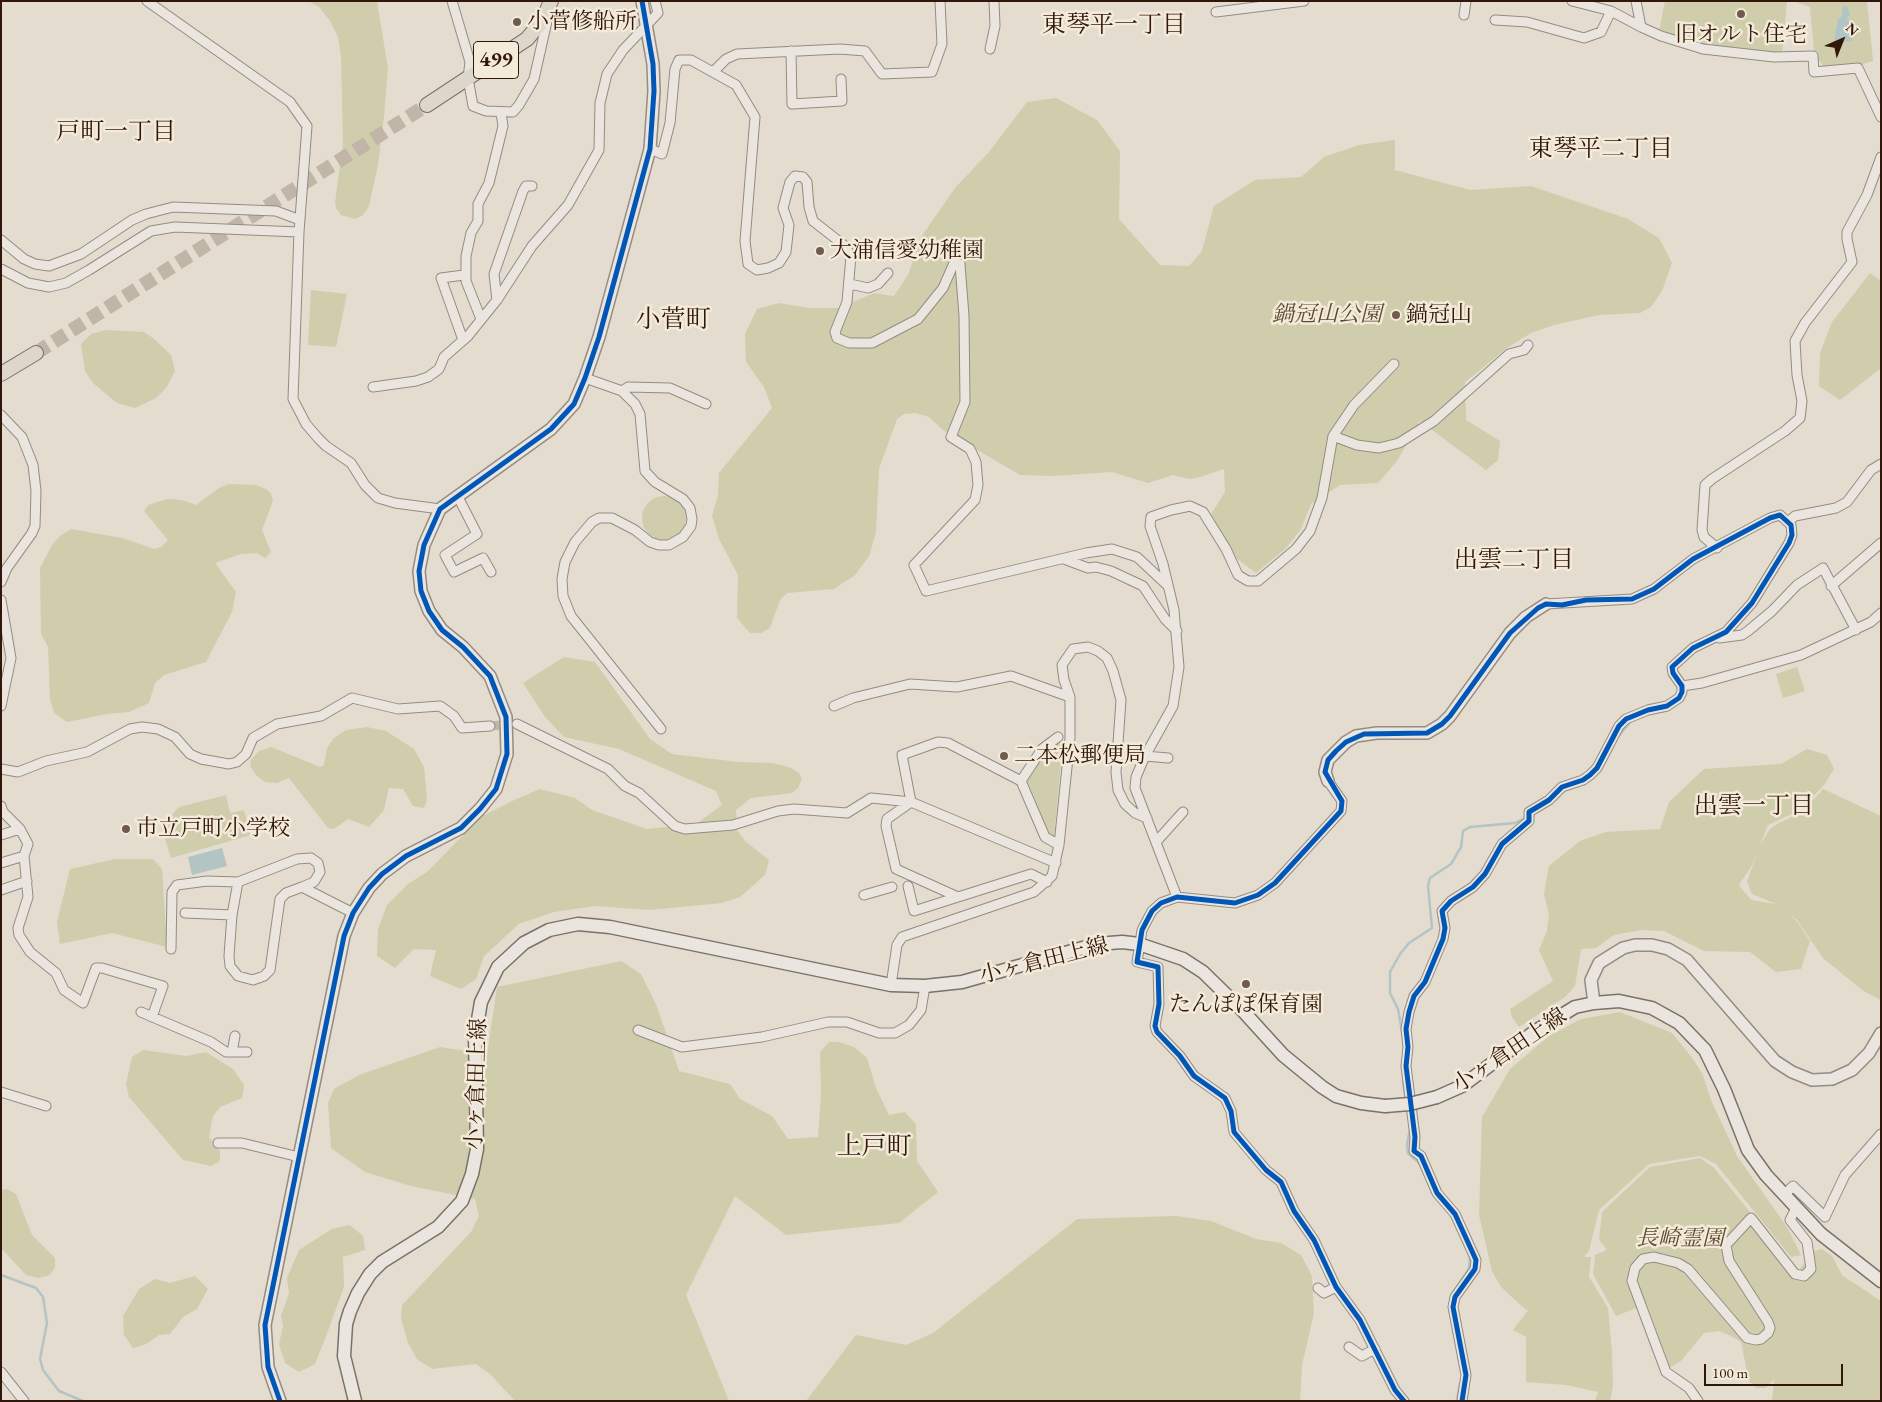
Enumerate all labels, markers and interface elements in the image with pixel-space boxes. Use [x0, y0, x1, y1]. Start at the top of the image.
marker: 旧オルト住宅 [1735, 8, 1747, 20]
place label: 小菅修船所 [527, 9, 637, 35]
district label: 東琴平一丁目 [1042, 11, 1186, 39]
north arrow [1817, 15, 1867, 65]
marker: 小菅修船所 [511, 16, 523, 28]
text: N [1842, 19, 1863, 40]
place label: 旧オルト住宅 [1675, 22, 1807, 48]
road number: 499 [474, 42, 518, 78]
district label: 戸町一丁目 [56, 118, 176, 146]
district label: 東琴平二丁目 [1529, 135, 1673, 163]
place label: 大浦信愛幼稚園 [830, 238, 984, 264]
marker: 大浦信愛幼稚園 [814, 245, 826, 257]
park label: 鍋冠山公園 [1272, 302, 1382, 328]
place label: 鍋冠山 [1406, 302, 1472, 328]
district label: 小菅町 [636, 305, 710, 335]
marker: 鍋冠山 [1390, 309, 1402, 321]
district label: 出雲二丁目 [1454, 546, 1574, 574]
place label: 二本松郵便局 [1014, 743, 1146, 769]
marker: 二本松郵便局 [998, 750, 1010, 762]
district label: 出雲一丁目 [1694, 792, 1814, 820]
place label: 市立戸町小学校 [136, 816, 290, 842]
marker: 市立戸町小学校 [120, 823, 132, 835]
street label: 小ヶ倉田上線 [977, 932, 1111, 990]
marker: たんぽぽ保育園 [1240, 978, 1252, 990]
place label: たんぽぽ保育園 [1169, 992, 1323, 1018]
street label: 小ヶ倉田上線 [1448, 1003, 1572, 1099]
street label: 小ヶ倉田上線 [462, 1018, 492, 1150]
district label: 上戸町 [837, 1132, 911, 1162]
park label: 長崎霊園 [1636, 1226, 1724, 1252]
scale bar [1707, 1354, 1846, 1386]
text: 100 m [1712, 1363, 1748, 1382]

